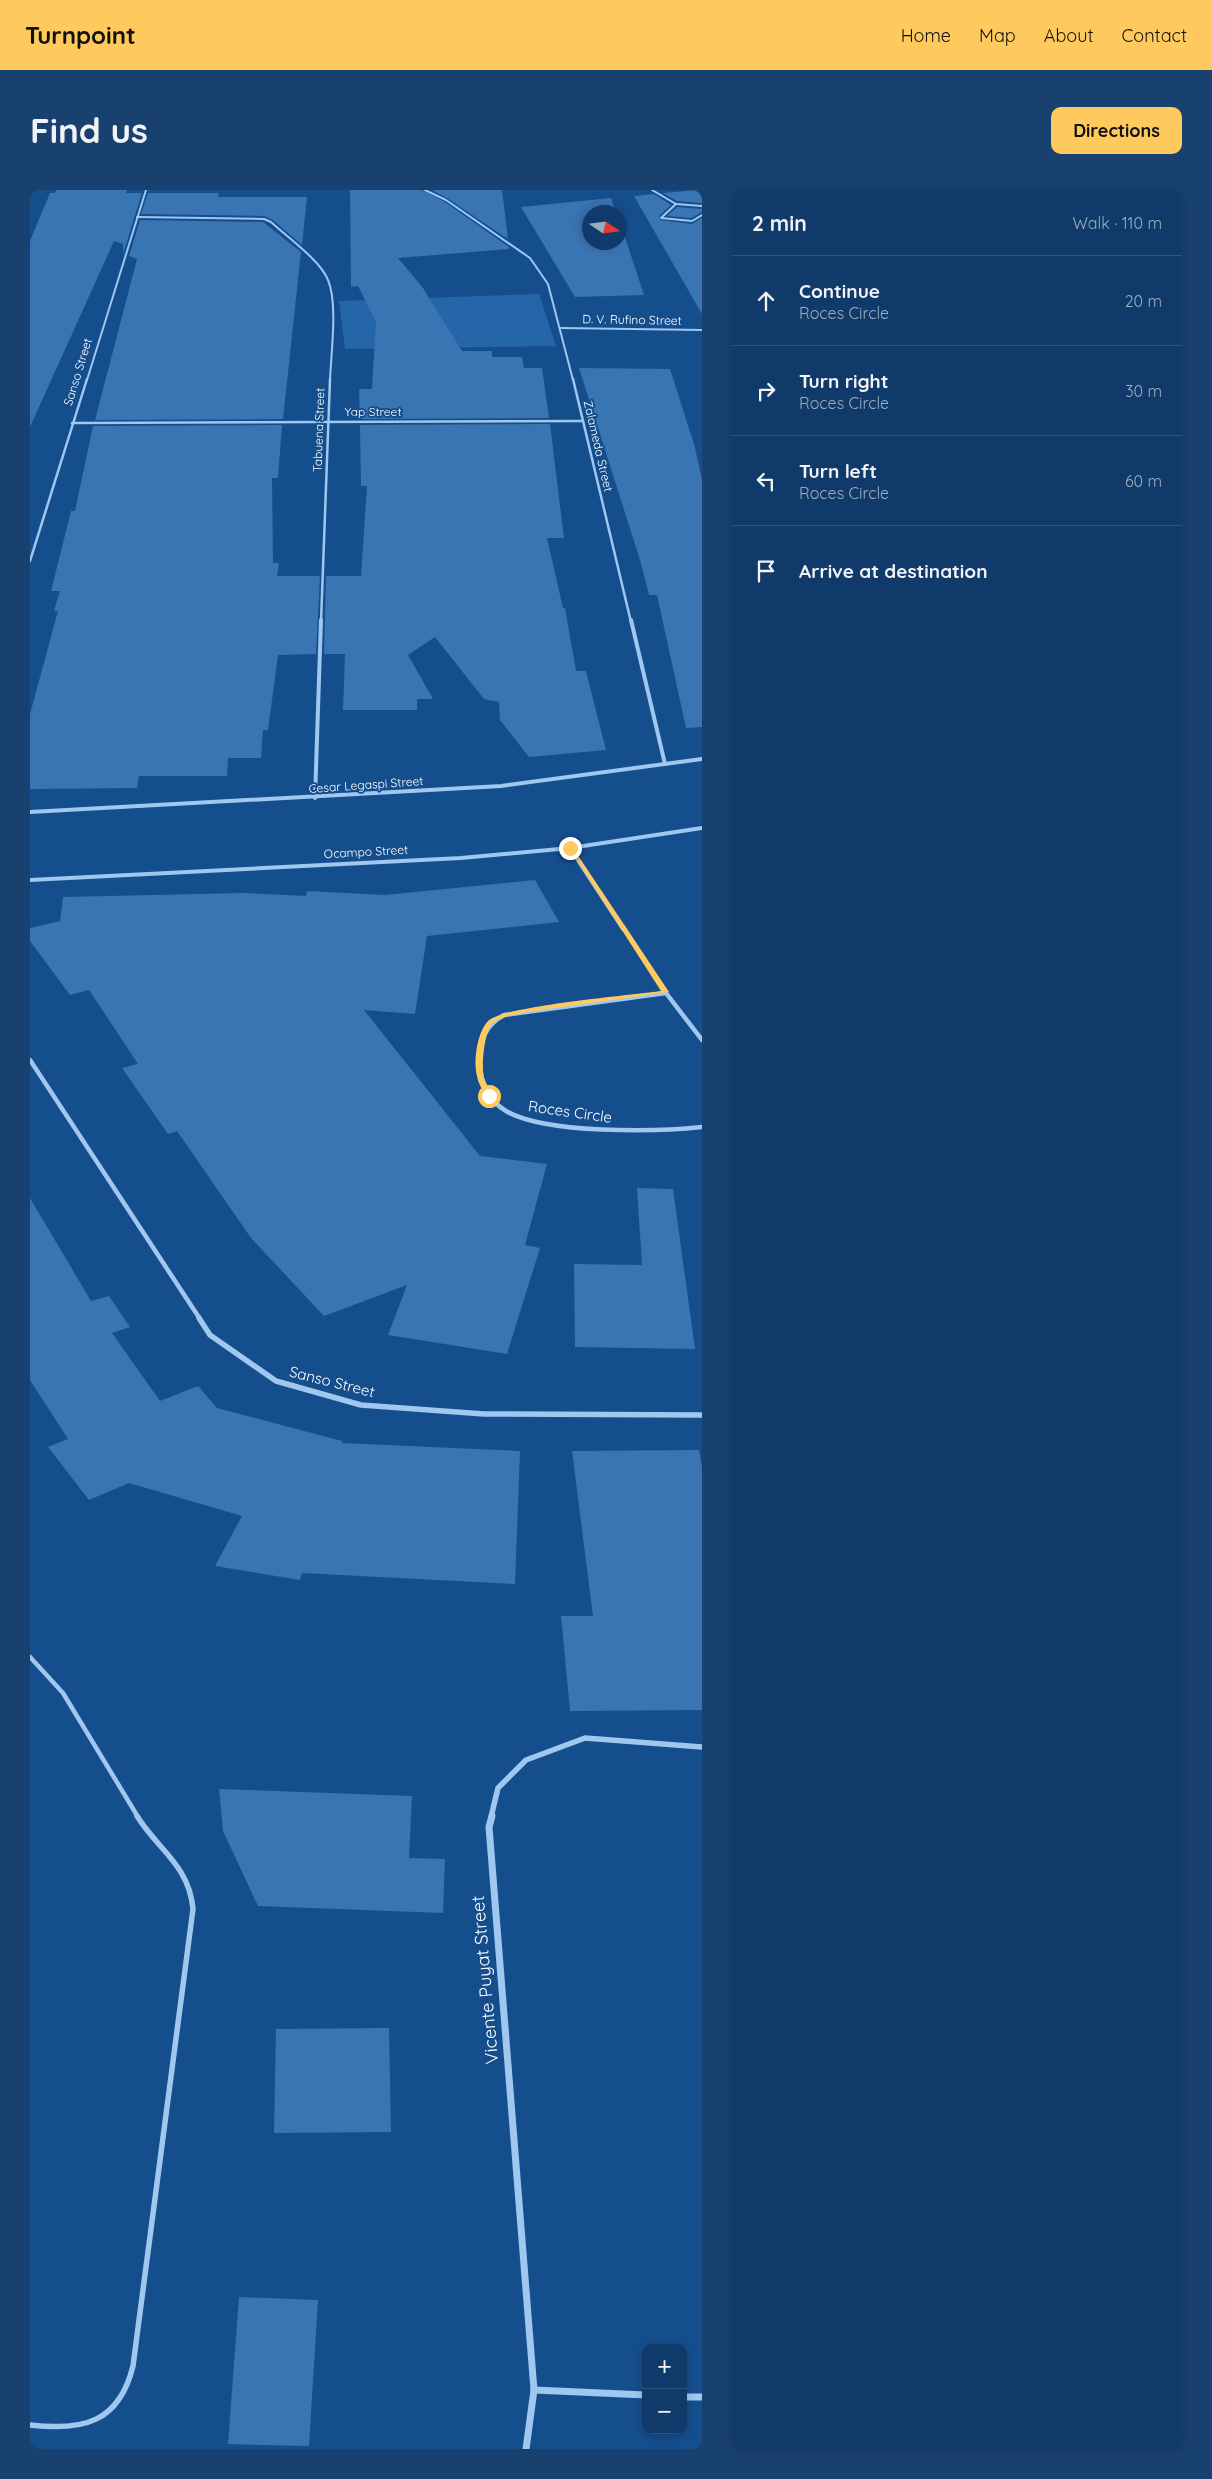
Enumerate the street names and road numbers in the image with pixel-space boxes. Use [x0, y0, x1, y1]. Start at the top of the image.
street label: D. V. Rufino Street [582, 311, 682, 328]
street label: Sanso Street [60, 336, 95, 407]
street label: Tabuena Street [310, 388, 327, 472]
street label: Zalameda Street [581, 399, 616, 493]
street label: Yap Street [345, 404, 401, 419]
street label: Cesar Legaspi Street [308, 773, 424, 796]
street label: Ocampo Street [323, 842, 408, 861]
street label: Roces Circle [527, 1096, 613, 1127]
street label: Sanso Street [287, 1362, 377, 1401]
street label: Vicente Puyat Street [466, 1895, 503, 2065]

